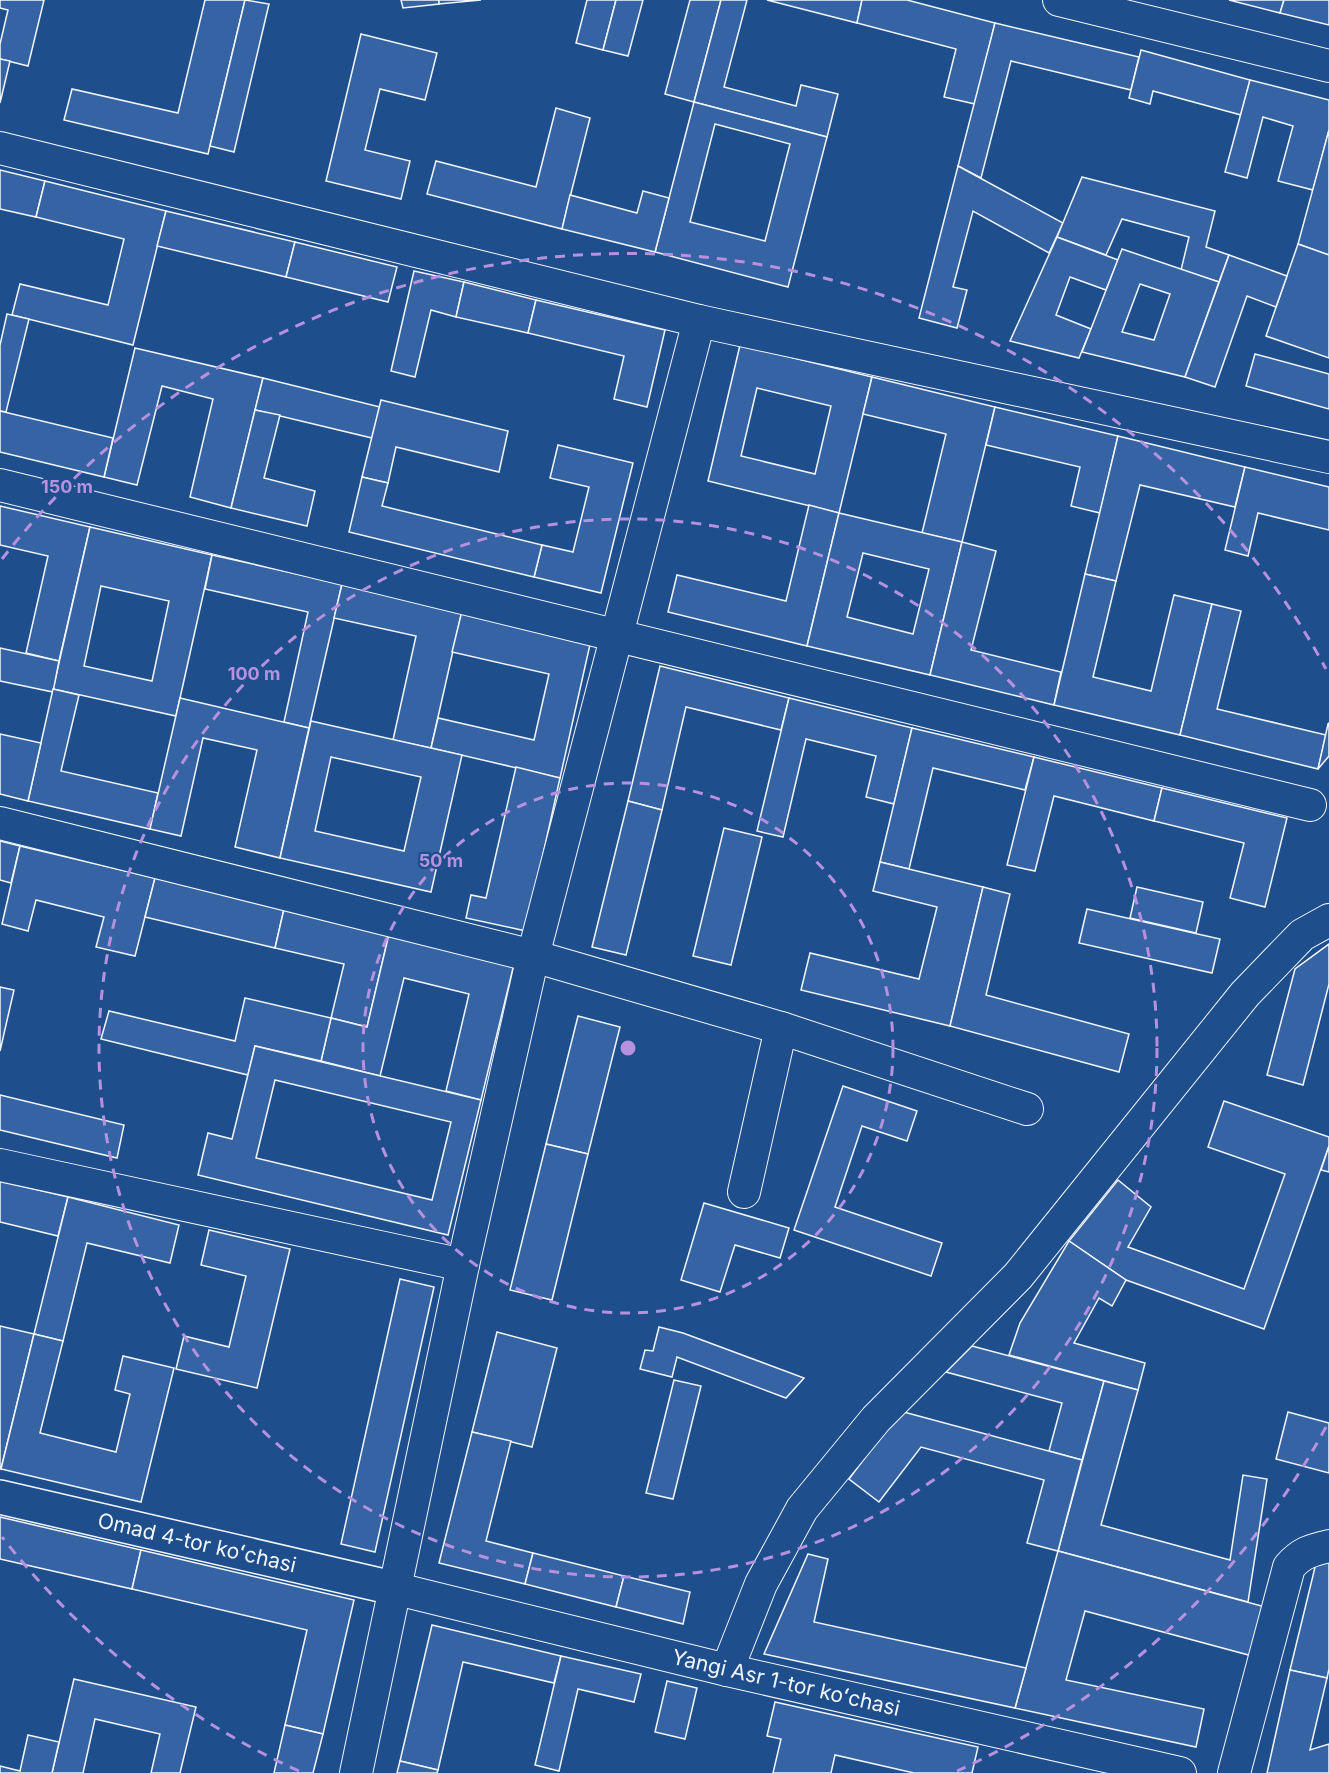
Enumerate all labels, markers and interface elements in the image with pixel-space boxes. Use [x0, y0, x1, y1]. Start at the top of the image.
text: 150 m [41, 476, 93, 497]
text: 100 m [228, 663, 280, 684]
text: 50 m [419, 850, 463, 871]
centre of rings [618, 1038, 638, 1058]
street label: Omad 4-tor koʻchasi [95, 1508, 299, 1578]
street label: Yangi Asr 1-tor koʻchasi [670, 1644, 903, 1721]

